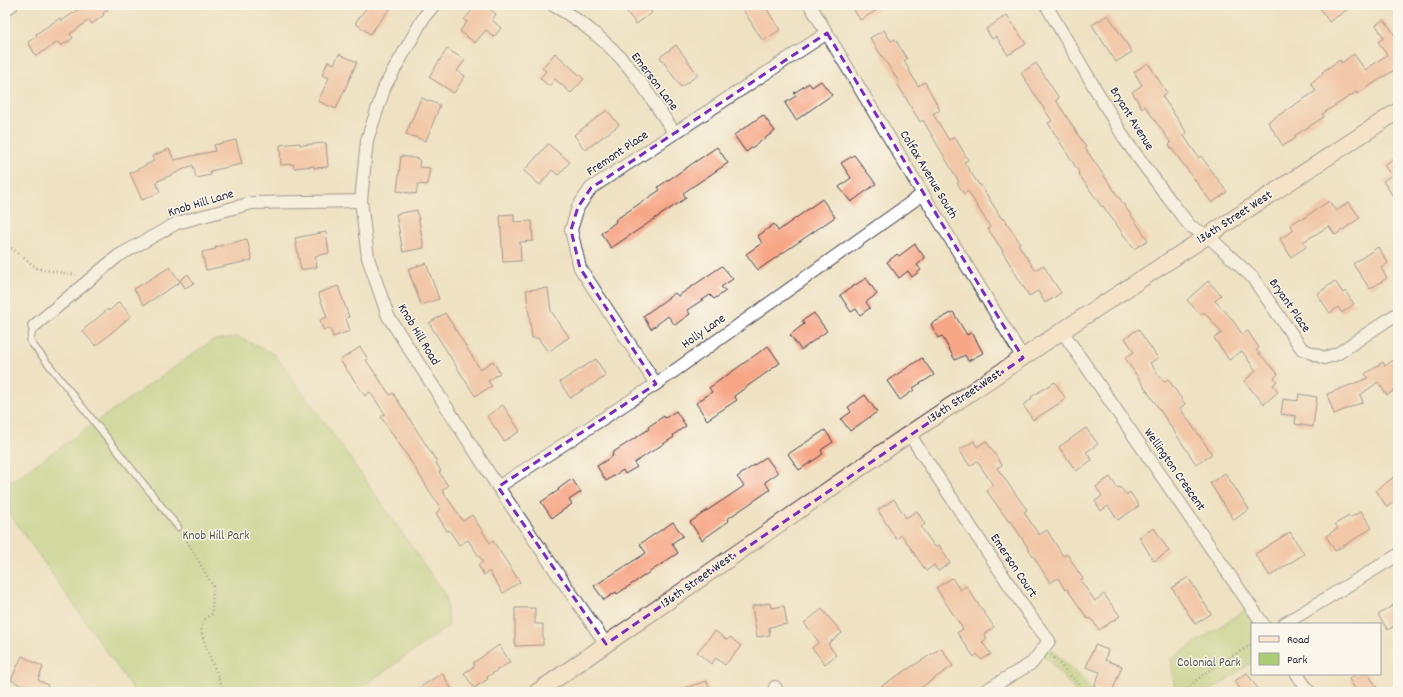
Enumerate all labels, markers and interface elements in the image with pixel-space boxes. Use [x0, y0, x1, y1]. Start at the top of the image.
street label: Emerson Lane [626, 49, 682, 115]
street label: Bryant Avenue [1104, 84, 1158, 155]
street label: Fremont Place [583, 126, 653, 182]
street label: Colfax Avenue South [894, 127, 962, 223]
street label: Knob Hill Lane [166, 185, 236, 223]
street label: 136th Street West [1193, 186, 1277, 250]
street label: Bryant Place [1263, 275, 1315, 337]
street label: Knob Hill Road [392, 301, 444, 369]
street label: Holly Lane [678, 310, 730, 354]
street label: 136th Street West [924, 365, 1006, 429]
street label: Wellington Crescent [1138, 425, 1210, 515]
park label: Knob Hill Park [183, 527, 249, 546]
street label: Emerson Court [985, 530, 1041, 602]
street label: 136th Street West [657, 548, 739, 614]
legend [1251, 623, 1381, 675]
text: Road [1287, 632, 1309, 649]
text: Park [1287, 652, 1308, 669]
park label: Colonial Park [1177, 654, 1241, 673]

